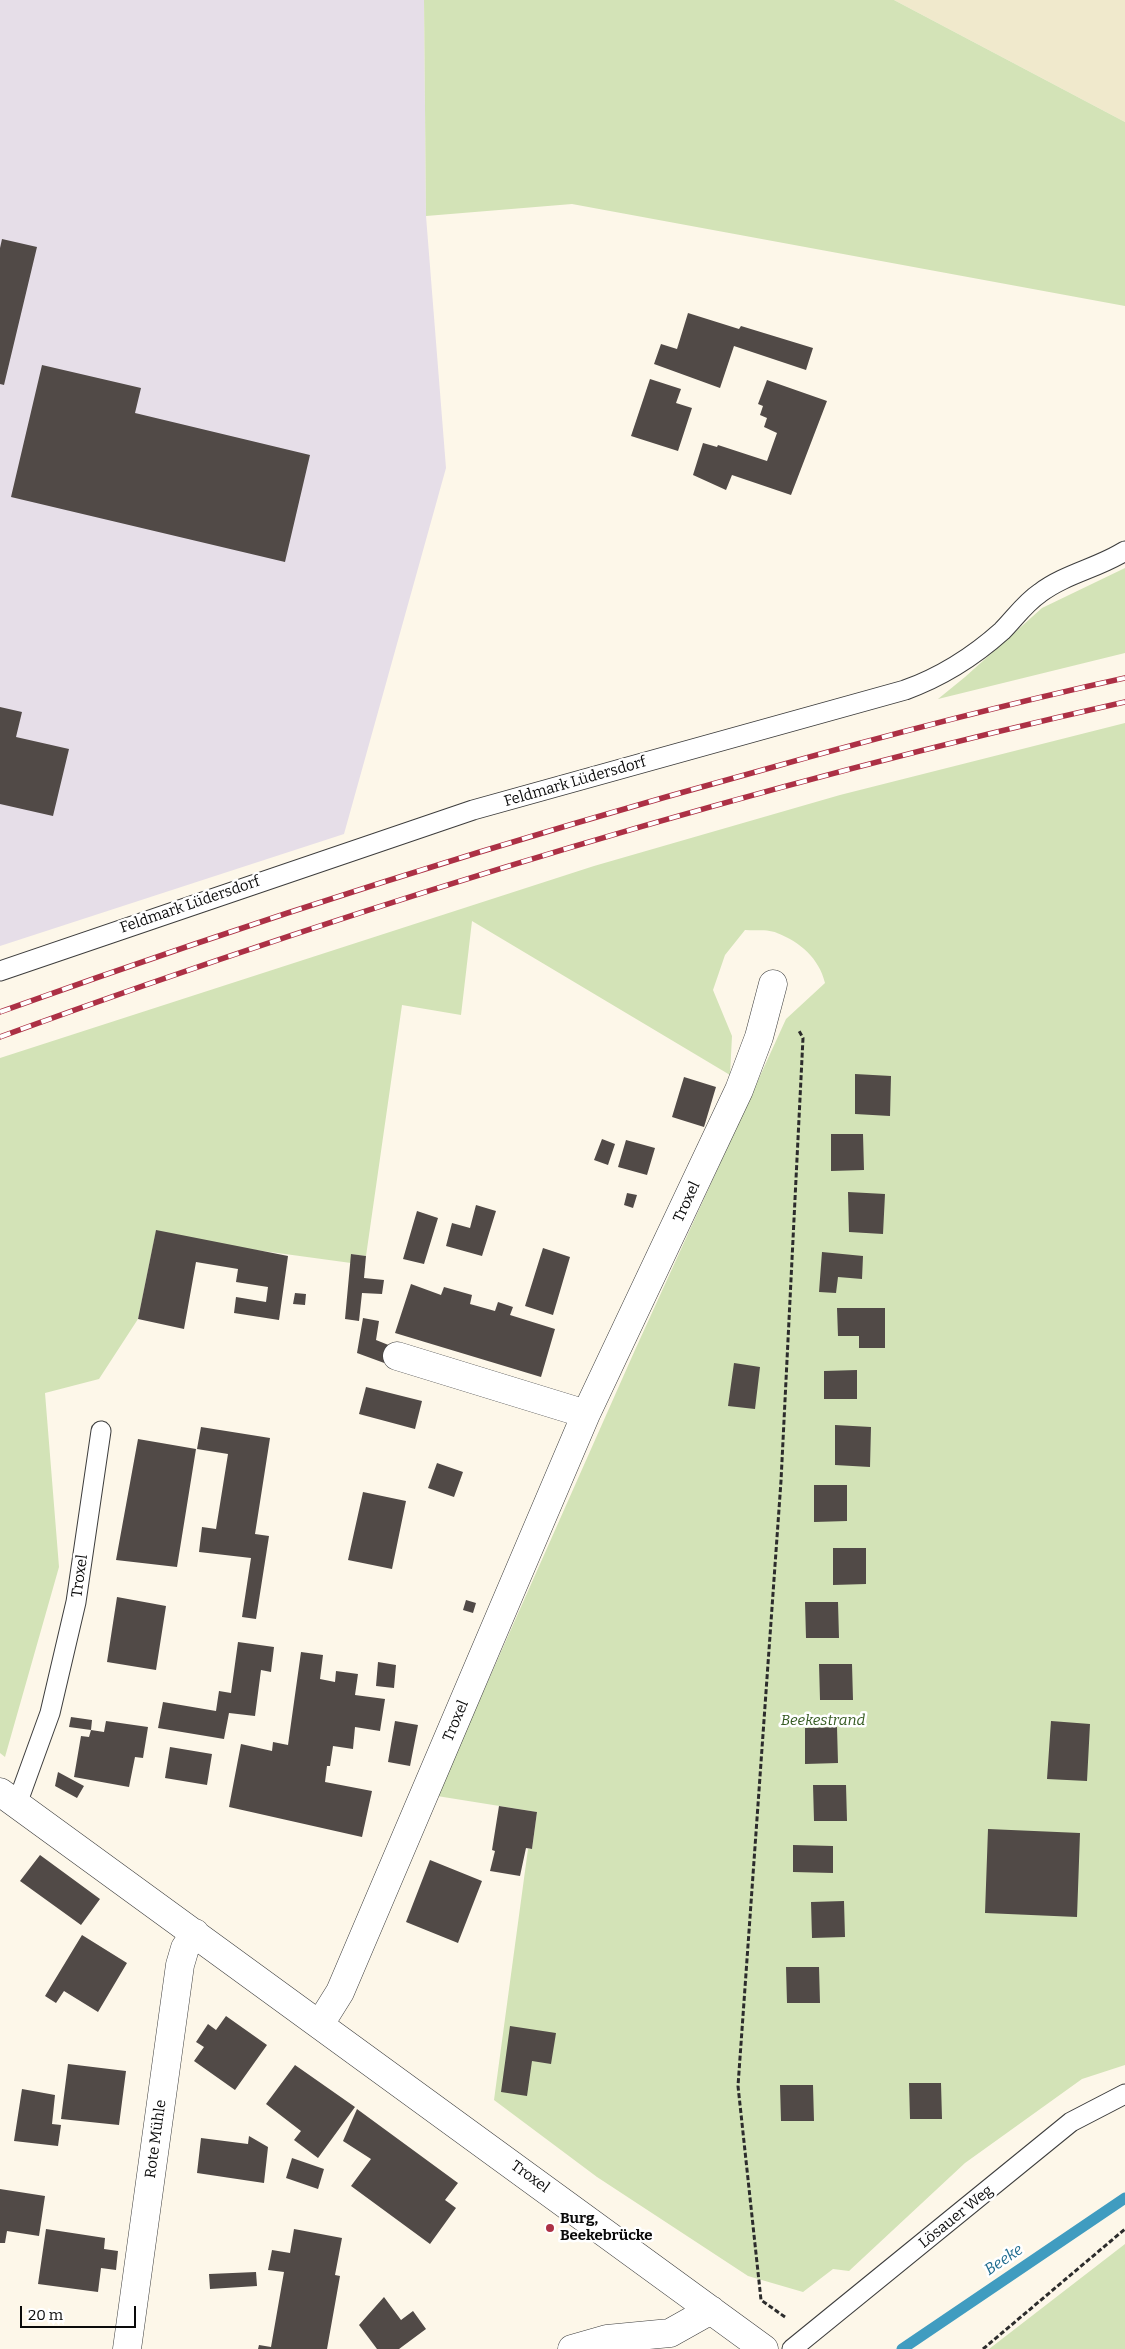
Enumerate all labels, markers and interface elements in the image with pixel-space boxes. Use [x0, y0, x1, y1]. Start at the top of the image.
street label: Feldmark Lüdersdorf [502, 753, 648, 811]
street label: Feldmark Lüdersdorf [118, 873, 262, 937]
street label: Troxel [670, 1179, 704, 1225]
street label: Troxel [68, 1553, 92, 1599]
street label: Troxel [439, 1698, 473, 1744]
park label: Beekestrand [781, 1712, 865, 1730]
street label: Rote Mühle [142, 2099, 170, 2179]
street label: Troxel [507, 2157, 553, 2197]
street label: Lösauer Weg [915, 2182, 997, 2252]
place label: Burg, Beekebrücke [560, 2210, 652, 2245]
marker: Burg, Beekebrücke [544, 2222, 556, 2234]
water label: Beeke [981, 2240, 1027, 2280]
scale bar [22, 2296, 139, 2328]
text: 20 m [28, 2306, 63, 2324]

